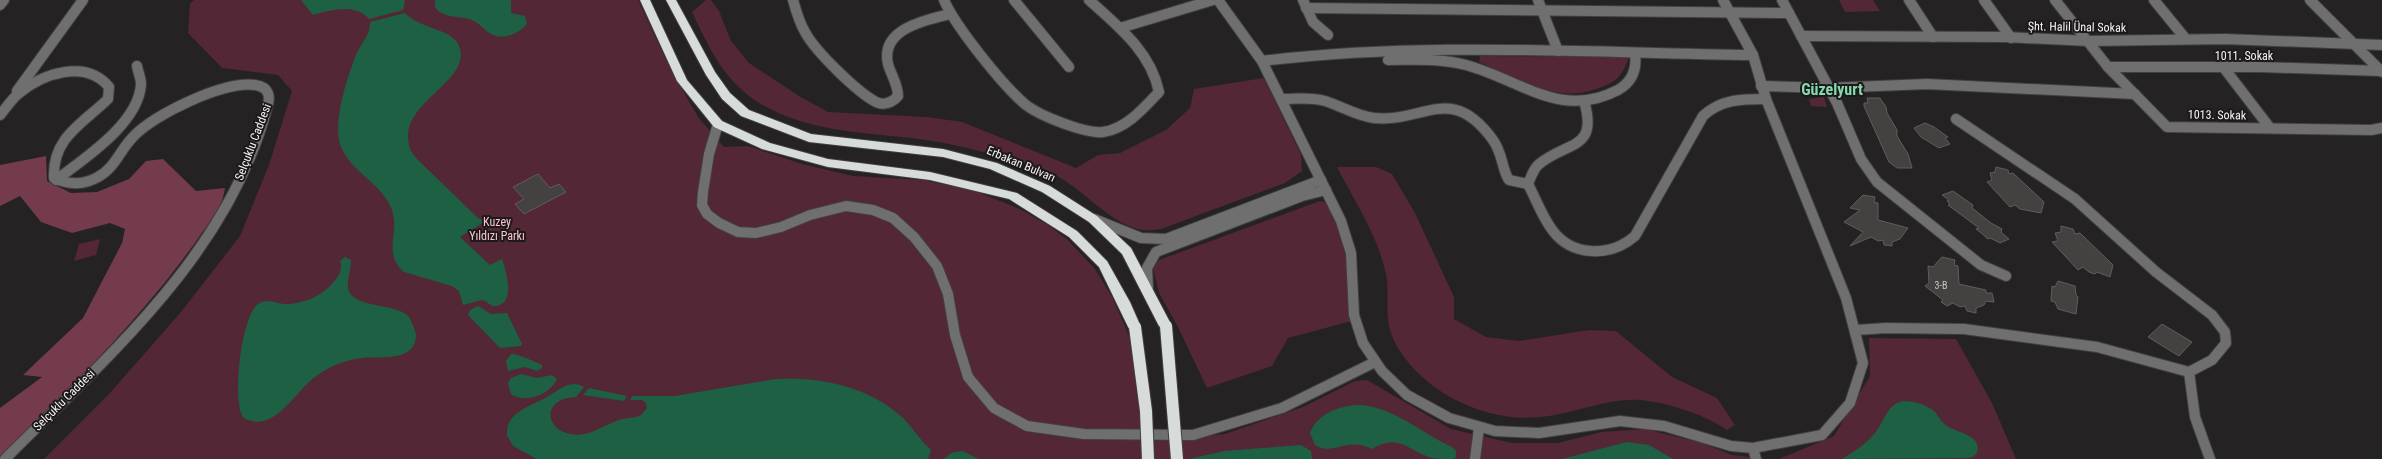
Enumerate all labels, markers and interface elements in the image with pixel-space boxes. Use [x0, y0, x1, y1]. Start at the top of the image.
street label: Şht. Halil Ünal Sokak [2028, 18, 2127, 35]
street label: 1011. Sokak [2215, 49, 2274, 63]
district label: Güzelyurt [1801, 80, 1863, 99]
street label: Selçuklu Caddesi [232, 102, 274, 182]
street label: 1013. Sokak [2188, 107, 2247, 123]
street label: Erbakan Bulvarı [984, 143, 1058, 185]
park label: Kuzey Yıldızı Parkı [469, 215, 525, 243]
house number: 3-B [1935, 280, 1947, 291]
street label: Selçuklu Caddesi [30, 366, 98, 434]

